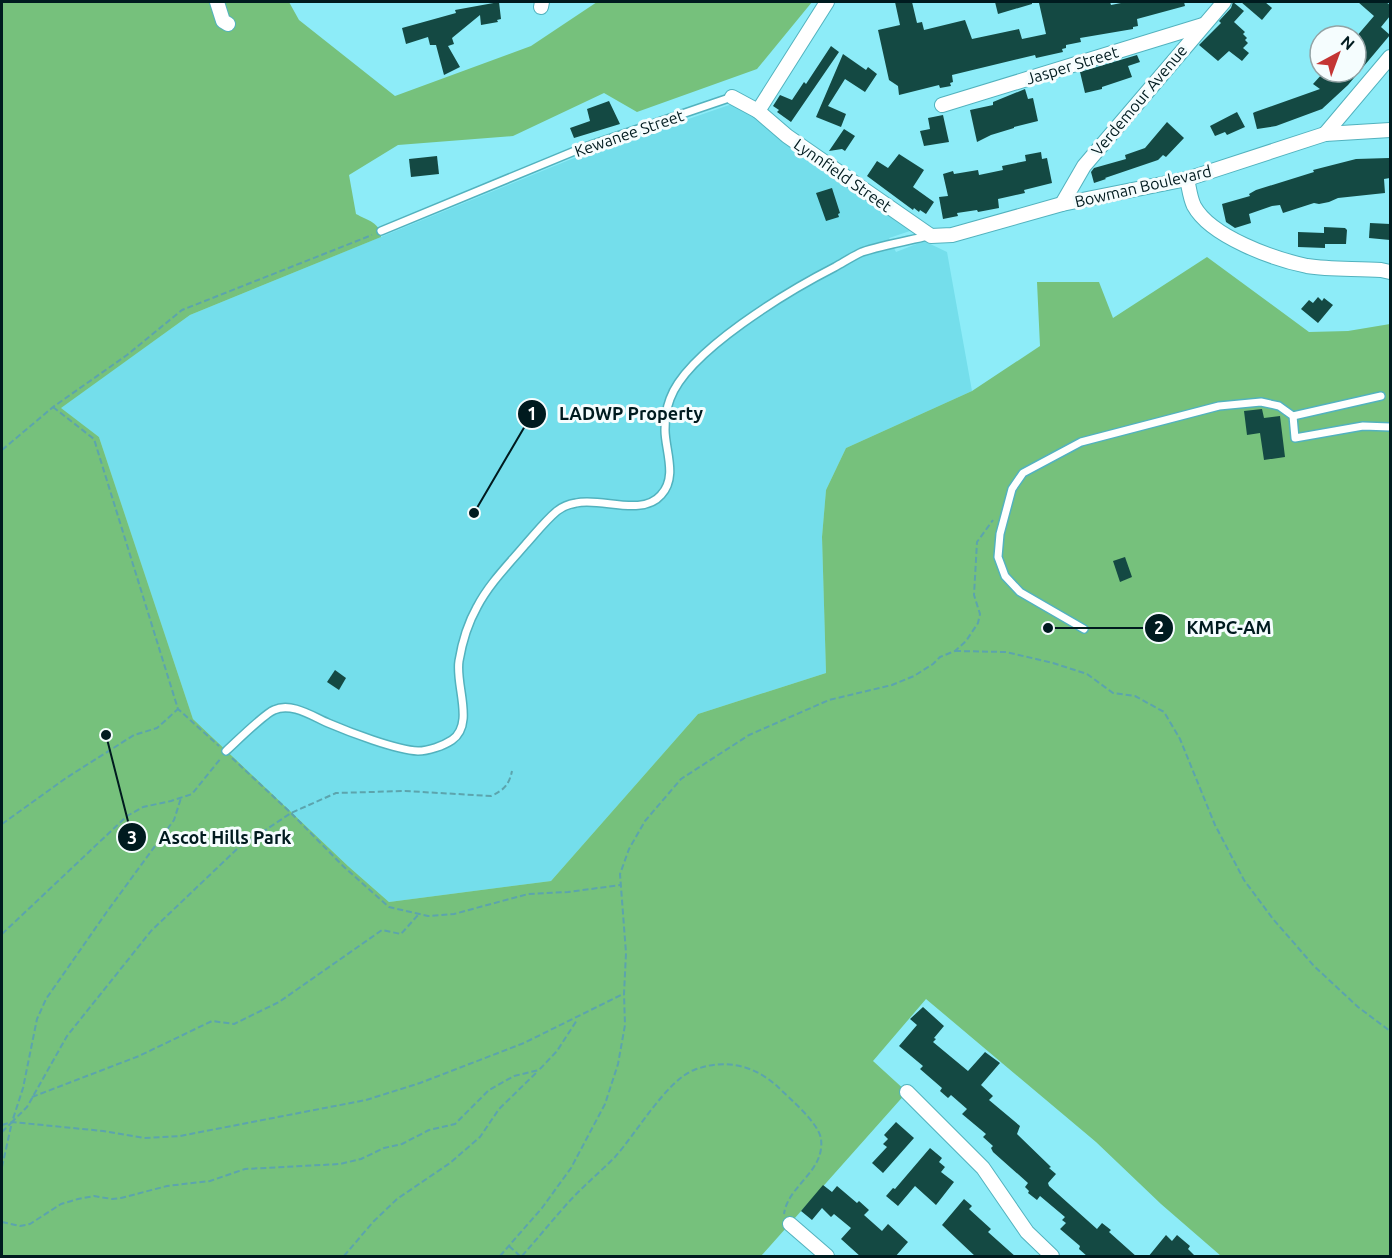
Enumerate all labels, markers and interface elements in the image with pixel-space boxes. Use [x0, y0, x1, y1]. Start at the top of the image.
north arrow [1308, 24, 1368, 84]
text: N [1337, 32, 1358, 53]
street label: Verdemour Avenue [1088, 41, 1190, 159]
street label: Jasper Street [1024, 42, 1121, 88]
street label: Kewanee Street [572, 106, 687, 160]
street label: Lynnfield Street [791, 135, 896, 216]
street label: Bowman Boulevard [1073, 161, 1213, 211]
callout: LADWP Property [517, 396, 715, 432]
text: 1 [527, 403, 537, 423]
text: LADWP Property [559, 403, 704, 423]
callout: KMPC-AM [1144, 610, 1284, 646]
text: 2 [1154, 617, 1164, 637]
text: KMPC-AM [1186, 617, 1272, 637]
callout: Ascot Hills Park [117, 819, 304, 855]
text: 3 [127, 827, 137, 847]
text: Ascot Hills Park [159, 827, 291, 847]

